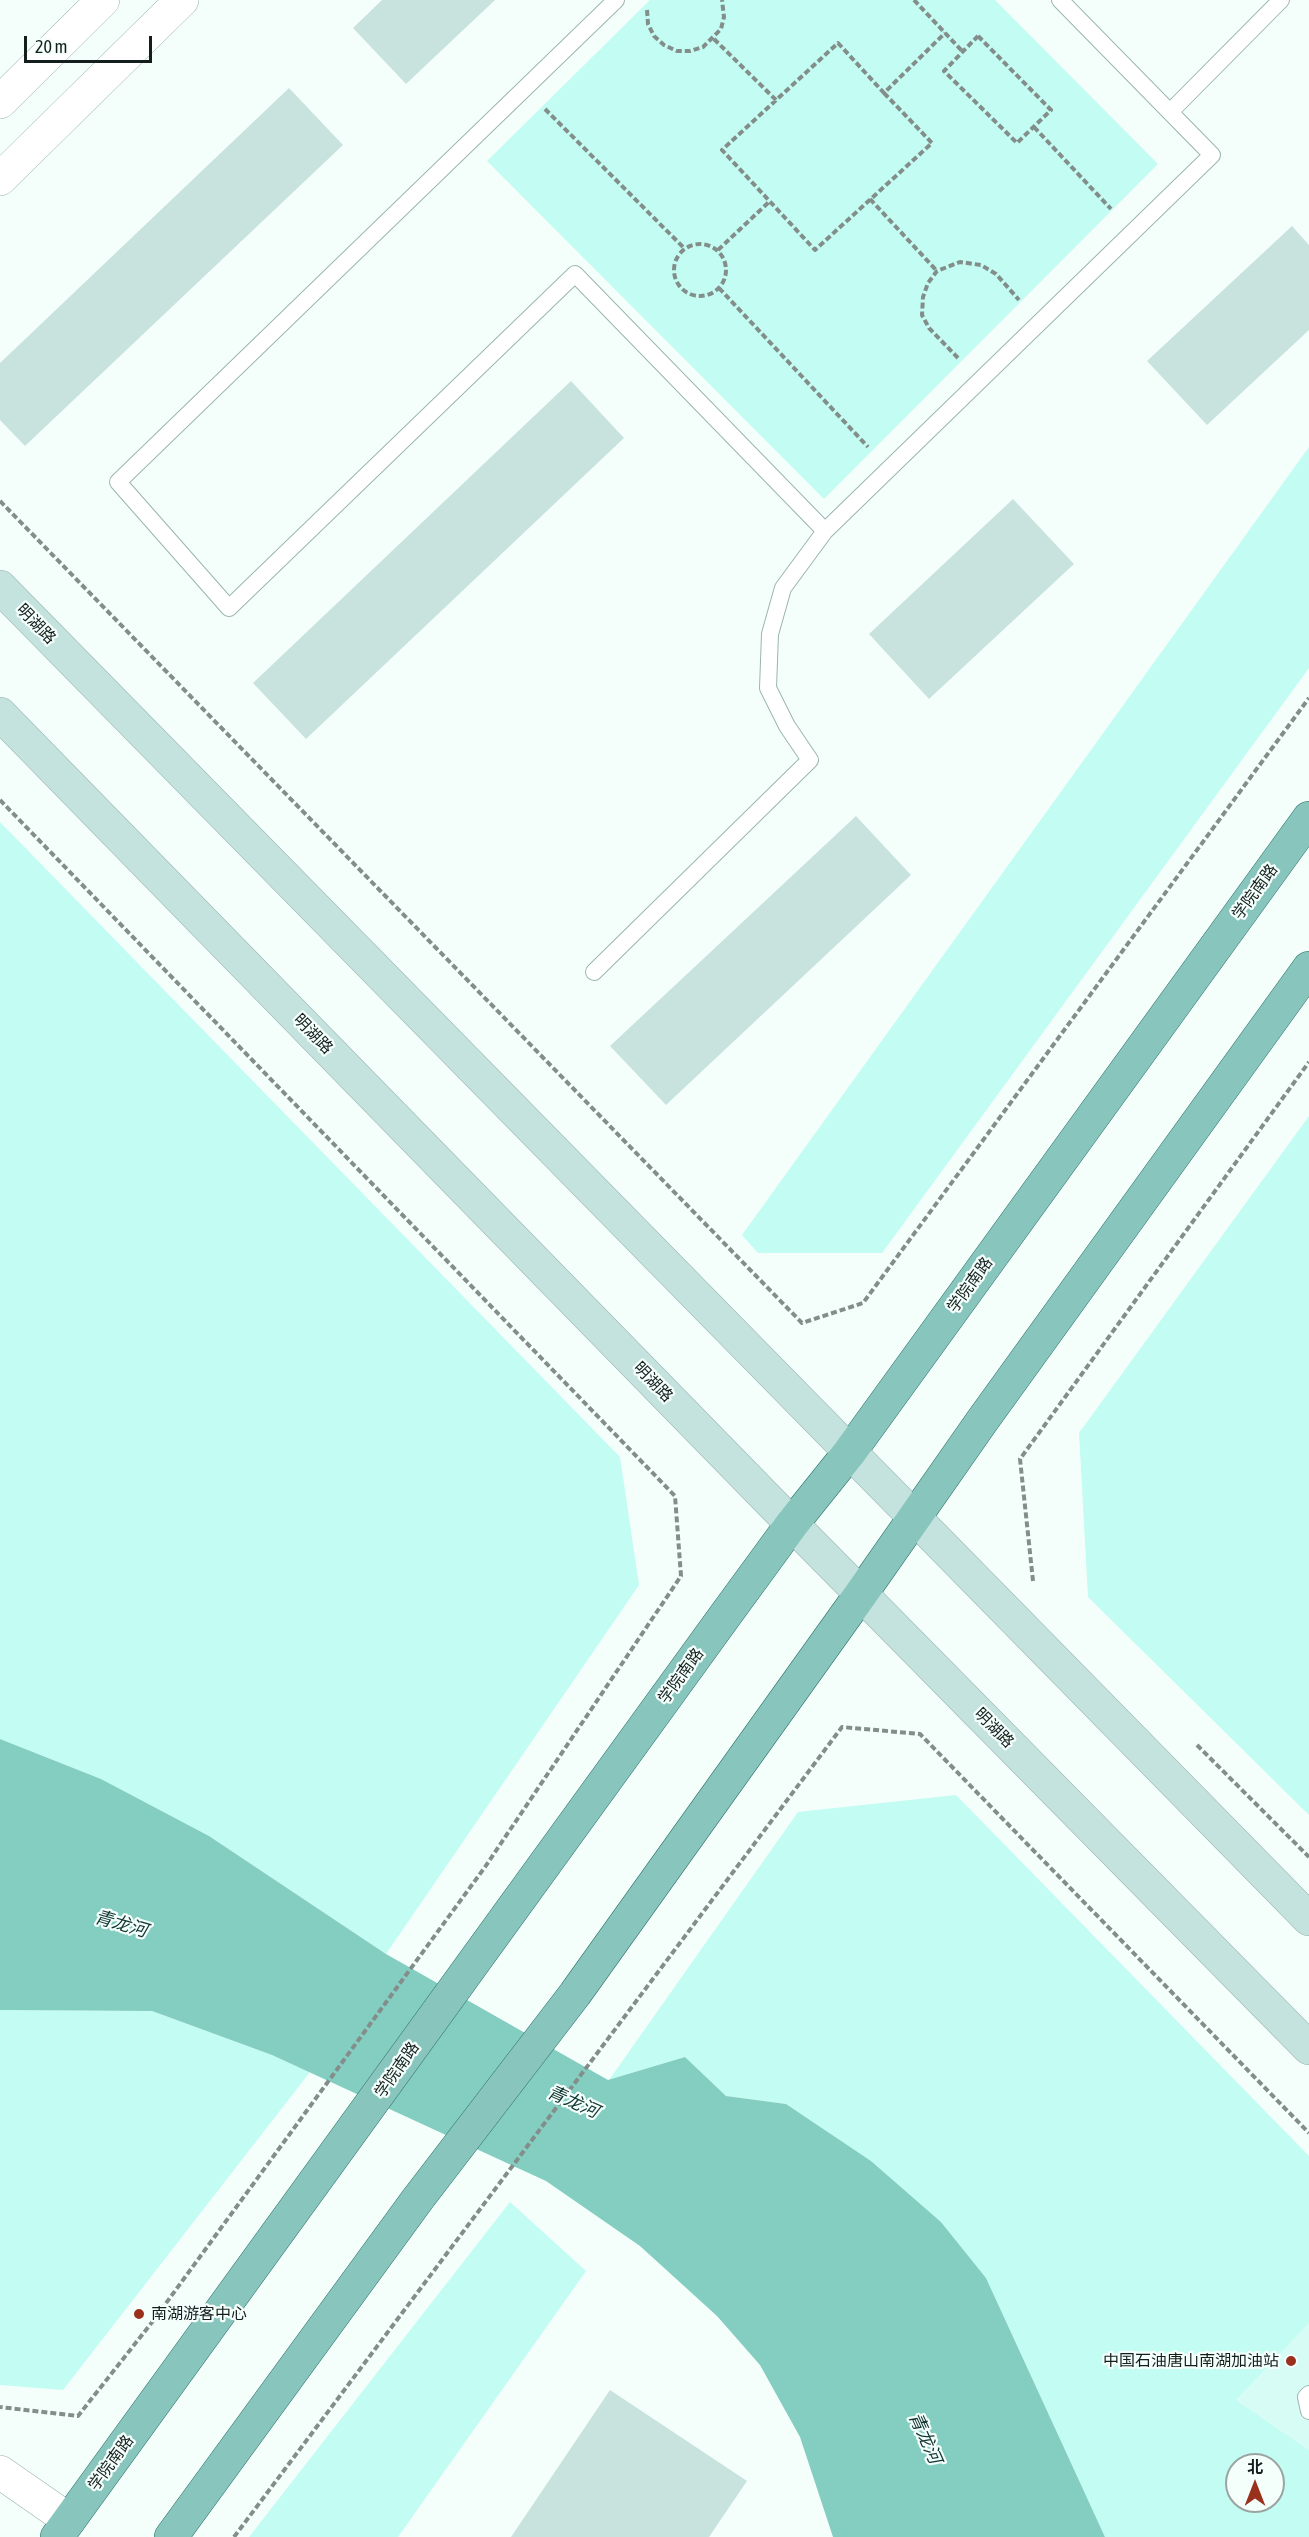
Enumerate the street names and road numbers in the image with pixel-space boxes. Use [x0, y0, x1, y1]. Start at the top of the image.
street label: 明湖路 [12, 600, 60, 648]
street label: 学院南路 [1228, 860, 1282, 924]
street label: 明湖路 [289, 1010, 337, 1058]
street label: 学院南路 [943, 1253, 997, 1317]
street label: 明湖路 [629, 1358, 677, 1406]
street label: 学院南路 [654, 1644, 708, 1708]
street label: 明湖路 [970, 1704, 1018, 1752]
street label: 学院南路 [371, 2038, 423, 2102]
street label: 学院南路 [84, 2431, 138, 2495]

